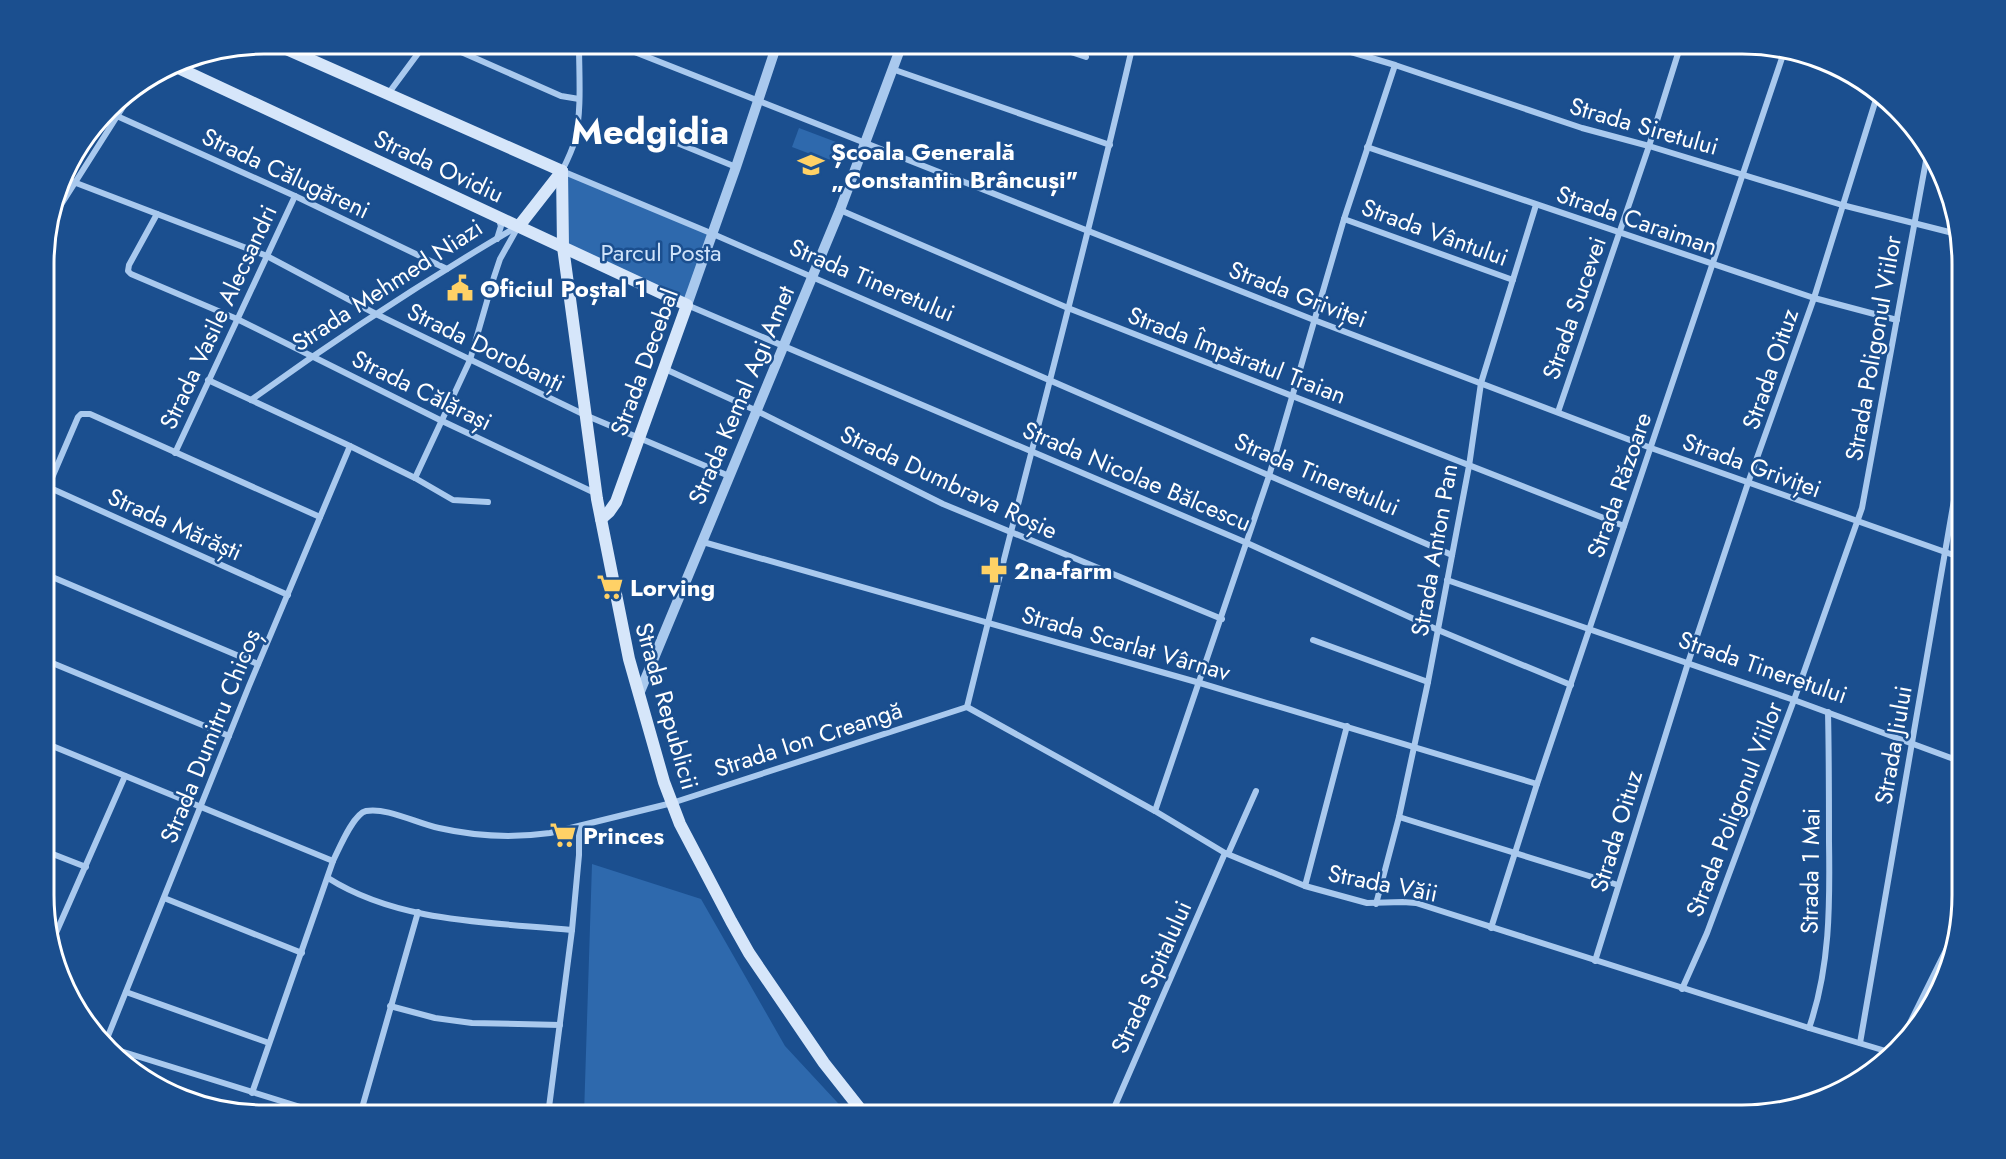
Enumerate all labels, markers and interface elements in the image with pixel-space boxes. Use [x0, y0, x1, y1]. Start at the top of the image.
street label: Strada Siretului [1565, 88, 1723, 164]
district label: Medgidia [571, 105, 729, 157]
street label: Strada Călugăreni [196, 119, 376, 227]
street label: Strada Ovidiu [368, 121, 510, 211]
place label: Școala Generală „Constantin Brâncuși" [831, 134, 1078, 197]
school or university icon: Școala Generală „Constantin Brâncuși" [796, 150, 826, 180]
street label: Strada Caraiman [1552, 176, 1722, 264]
street label: Strada Vântului [1357, 189, 1513, 275]
street label: Strada Vasile Alecsandri [151, 199, 285, 435]
street label: Strada Mehmed Niazi [285, 210, 489, 360]
street label: Strada Tineretului [784, 229, 960, 331]
street label: Strada Sucevei [1533, 232, 1615, 384]
street label: Strada Poligonul Viilor [1836, 232, 1910, 463]
park label: Parcul Posta [600, 235, 722, 270]
street label: Strada Griviței [1224, 252, 1372, 336]
place label: Oficiul Poștal 1 [480, 271, 646, 306]
public building icon: Oficiul Poștal 1 [445, 273, 475, 303]
street label: Strada Kemal Agi Amet [679, 280, 803, 510]
street label: Strada Decebal [601, 283, 687, 441]
street label: Strada Dorobanți [401, 294, 571, 400]
street label: Strada Împăratul Traian [1123, 297, 1351, 413]
street label: Strada Oituz [1733, 304, 1807, 434]
street label: Strada Călărași [346, 341, 498, 439]
street label: Strada Răzoare [1578, 408, 1660, 562]
street label: Strada Nicolae Bălcescu [1017, 412, 1257, 540]
street label: Strada Dumbrava Roșie [835, 416, 1063, 548]
street label: Strada Tineretului [1229, 423, 1405, 525]
street label: Strada Griviței [1678, 424, 1826, 506]
street label: Strada Anton Pan [1402, 461, 1466, 639]
street label: Strada Mărăști [102, 479, 248, 569]
place label: 2na-farm [1014, 553, 1113, 588]
pharmacy icon: 2na-farm [979, 555, 1009, 585]
place label: Lorving [630, 570, 715, 605]
supermarket icon: Lorving [595, 572, 625, 602]
street label: Strada Scarlat Vârnav [1017, 596, 1235, 690]
street label: Strada Republicii [626, 618, 708, 794]
street label: Strada Tineretului [1674, 622, 1852, 712]
street label: Strada Dumitru Chicoș [151, 624, 269, 848]
street label: Strada Jiului [1865, 683, 1921, 807]
street label: Strada Ion Creangă [709, 692, 907, 786]
street label: Strada Poligonul Viilor [1677, 695, 1792, 922]
street label: Strada Oituz [1581, 766, 1651, 896]
street label: Strada 1 Mai [1791, 808, 1829, 934]
place label: Princes [583, 818, 664, 853]
supermarket icon: Princes [548, 820, 578, 850]
street label: Strada Văii [1325, 855, 1441, 911]
street label: Strada Spitalului [1102, 895, 1200, 1059]

